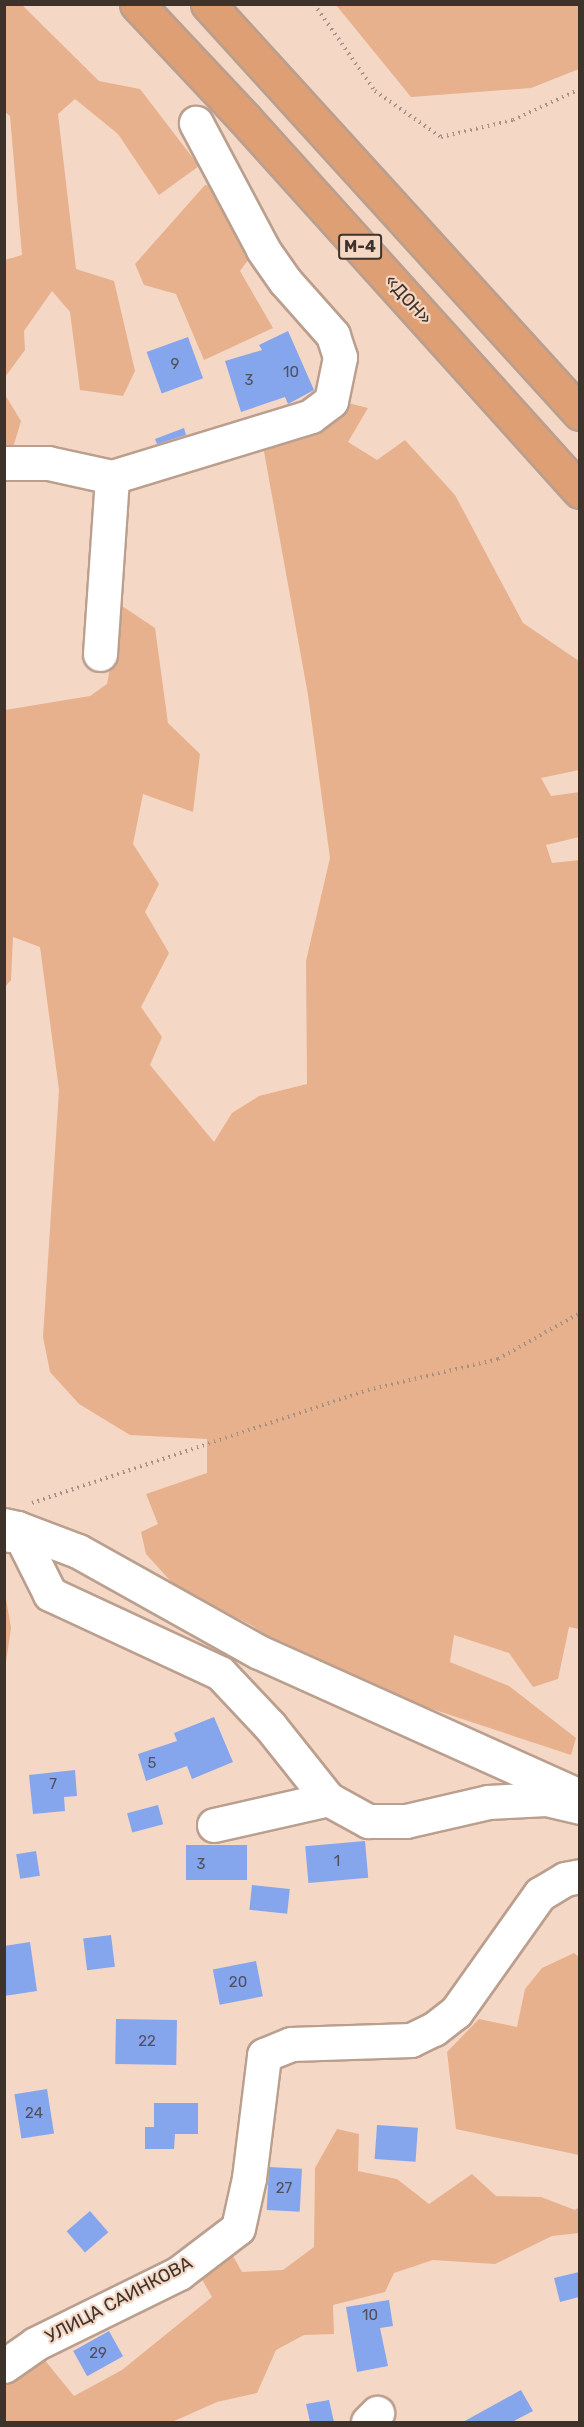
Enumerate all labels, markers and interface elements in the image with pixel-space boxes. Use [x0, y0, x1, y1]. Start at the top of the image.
road number: М-4 [338, 234, 382, 260]
street label: «ДОН» [380, 271, 436, 329]
house number: 9 [171, 356, 179, 374]
house number: 10 [283, 364, 299, 382]
house number: 3 [244, 372, 254, 390]
house number: 5 [148, 1755, 156, 1773]
house number: 7 [49, 1776, 57, 1794]
house number: 1 [334, 1853, 340, 1871]
house number: 3 [196, 1856, 206, 1874]
house number: 20 [229, 1974, 247, 1992]
house number: 22 [138, 2033, 156, 2051]
house number: 24 [25, 2105, 43, 2123]
house number: 27 [276, 2180, 292, 2198]
street label: УЛИЦА САИНКОВА [42, 2252, 196, 2348]
house number: 10 [362, 2307, 378, 2325]
house number: 29 [89, 2345, 107, 2363]

